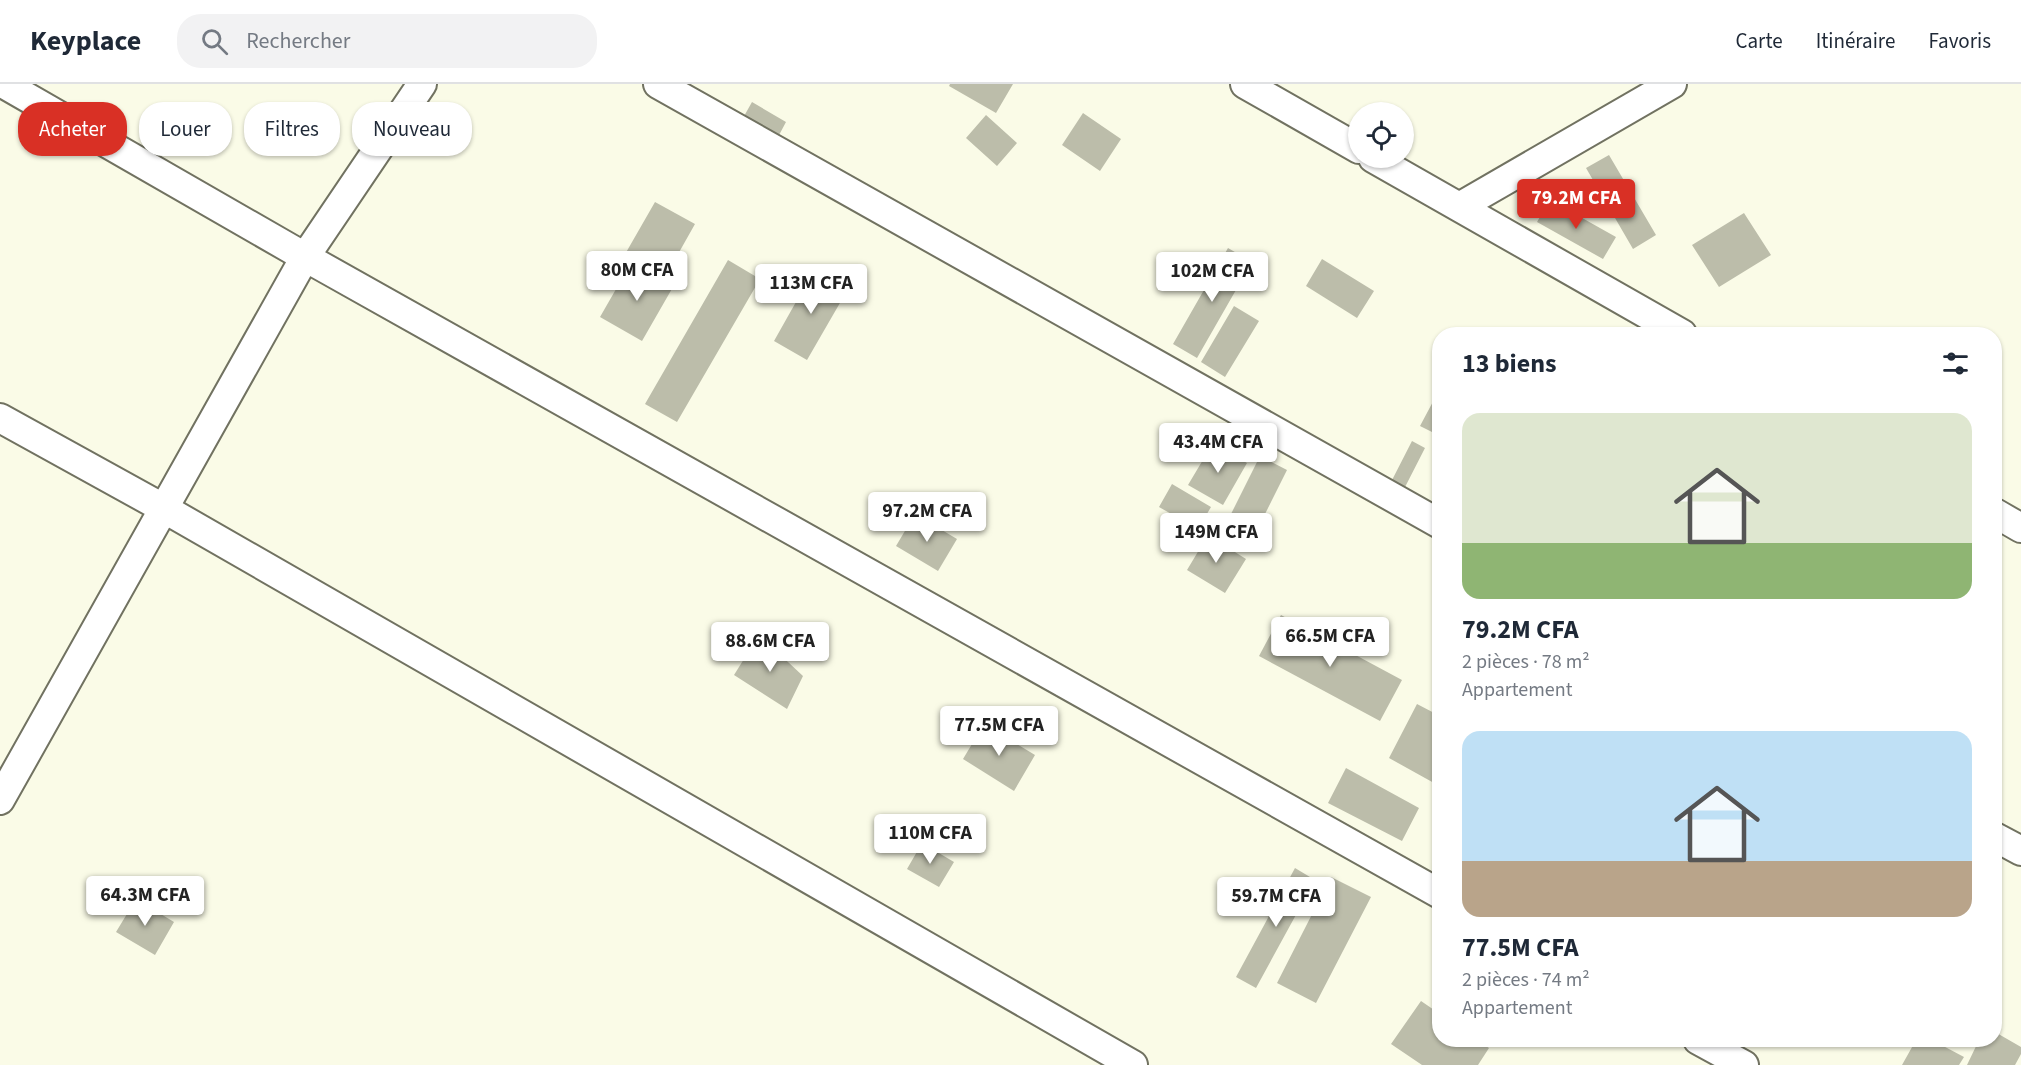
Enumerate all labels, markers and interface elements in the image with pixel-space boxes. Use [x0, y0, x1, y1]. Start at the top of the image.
search box [177, 14, 597, 68]
text: Keyplace [30, 21, 141, 61]
icon: search [198, 25, 231, 58]
text: Rechercher [246, 25, 350, 57]
text: Carte [1736, 26, 1783, 56]
text: Itinéraire [1816, 26, 1895, 56]
text: Favoris [1928, 26, 1991, 56]
chip: Acheter [18, 102, 127, 156]
chip: Louer [139, 102, 232, 156]
chip: Filtres [244, 102, 340, 156]
chip: Nouveau [352, 102, 472, 156]
map controls [1348, 102, 1414, 168]
button: locate [1348, 102, 1414, 168]
pin: 79.2M CFA [1507, 179, 1645, 230]
text: 79.2M CFA [1531, 184, 1621, 212]
pin: 80M CFA [582, 251, 692, 302]
pin: 102M CFA [1150, 252, 1274, 303]
text: 80M CFA [600, 256, 674, 284]
text: 102M CFA [1170, 257, 1254, 285]
pin: 113M CFA [749, 264, 873, 315]
text: 113M CFA [769, 269, 853, 297]
text: 13 biens [1462, 345, 1557, 382]
icon: filters [1939, 347, 1972, 380]
pin: 43.4M CFA [1149, 423, 1287, 474]
text: 43.4M CFA [1173, 428, 1263, 456]
icon: home [1663, 452, 1771, 560]
pin: 97.2M CFA [858, 492, 996, 543]
text: 97.2M CFA [882, 497, 972, 525]
pin: 149M CFA [1154, 513, 1278, 564]
text: 149M CFA [1174, 518, 1258, 546]
text: 79.2M CFA [1462, 611, 1579, 648]
pin: 66.5M CFA [1261, 617, 1399, 668]
pin: 88.6M CFA [701, 622, 839, 673]
text: 66.5M CFA [1285, 622, 1375, 650]
text: 88.6M CFA [725, 627, 815, 655]
text: 2 pièces · 78 m² [1462, 648, 1590, 676]
text: Appartement [1462, 676, 1572, 704]
pin: 77.5M CFA [930, 706, 1068, 757]
text: 77.5M CFA [954, 711, 1044, 739]
icon: home [1663, 770, 1771, 878]
pin: 110M CFA [868, 814, 992, 865]
text: 110M CFA [888, 819, 972, 847]
pin: 64.3M CFA [76, 876, 214, 927]
pin: 59.7M CFA [1207, 877, 1345, 928]
text: 64.3M CFA [100, 881, 190, 909]
text: 59.7M CFA [1231, 882, 1321, 910]
text: 77.5M CFA [1462, 929, 1579, 966]
text: 2 pièces · 74 m² [1462, 966, 1590, 994]
text: Appartement [1462, 994, 1572, 1022]

